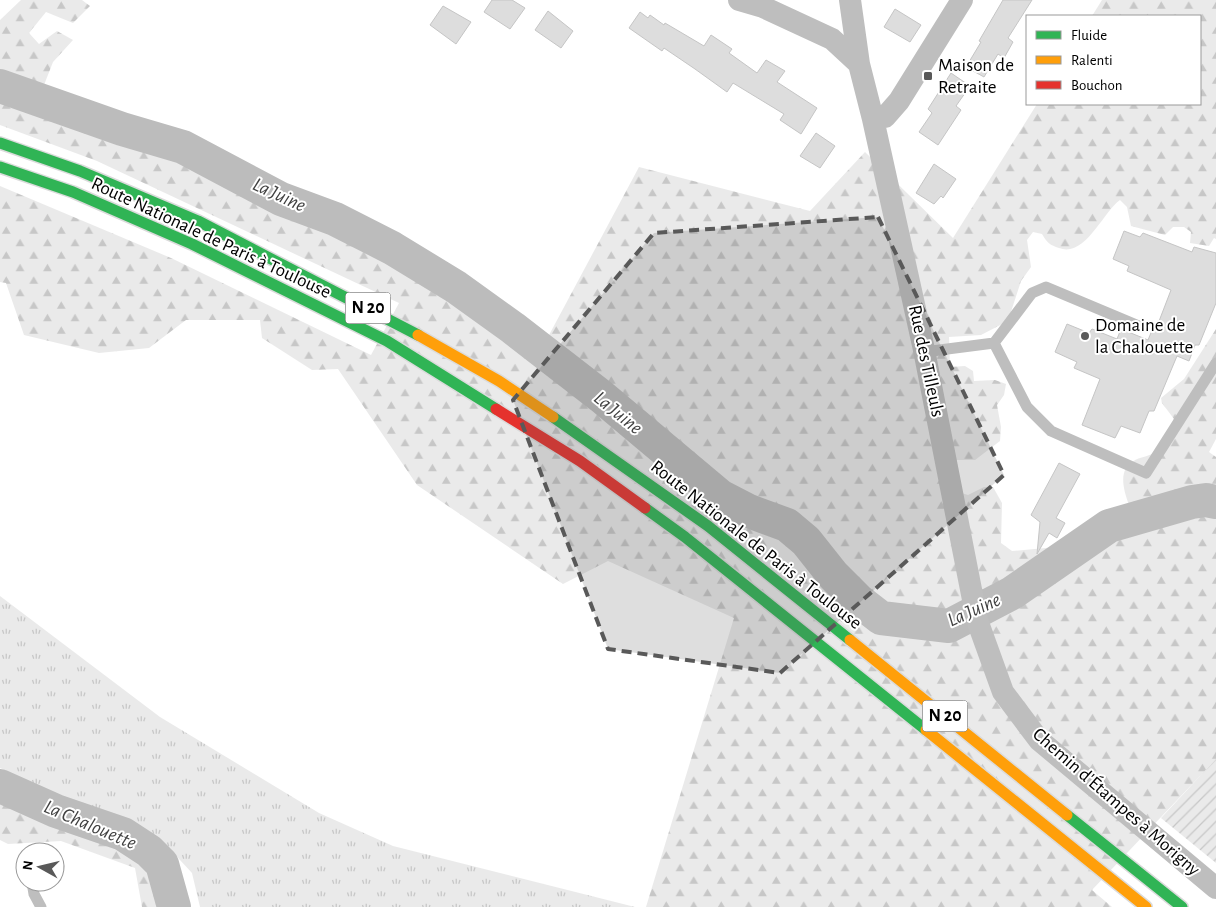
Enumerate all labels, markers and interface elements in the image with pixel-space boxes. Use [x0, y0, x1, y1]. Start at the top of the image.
legend [1026, 15, 1201, 105]
text: Fluide [1071, 28, 1107, 43]
text: Ralenti [1071, 53, 1113, 68]
place label: Maison de Retraite [938, 56, 1014, 97]
marker: Maison de Retraite [922, 70, 934, 82]
text: Bouchon [1071, 78, 1122, 93]
street label: Route Nationale de Paris à Toulouse [88, 174, 334, 302]
water label: La Juine [249, 174, 309, 216]
road number: N 20 [346, 292, 390, 324]
street label: Rue des Tilleuls [905, 303, 947, 419]
place label: Domaine de la Chalouette [1095, 316, 1193, 357]
marker: Domaine de la Chalouette [1079, 330, 1091, 342]
water label: La Juine [590, 388, 646, 439]
street label: Route Nationale de Paris à Toulouse [647, 457, 865, 633]
water label: La Juine [944, 589, 1004, 631]
road number: N 20 [922, 700, 968, 731]
street label: Chemin d'Étampes à Morigny [1029, 723, 1205, 880]
water label: La Chalouette [41, 797, 140, 854]
north arrow [15, 842, 65, 892]
text: N [21, 860, 36, 871]

